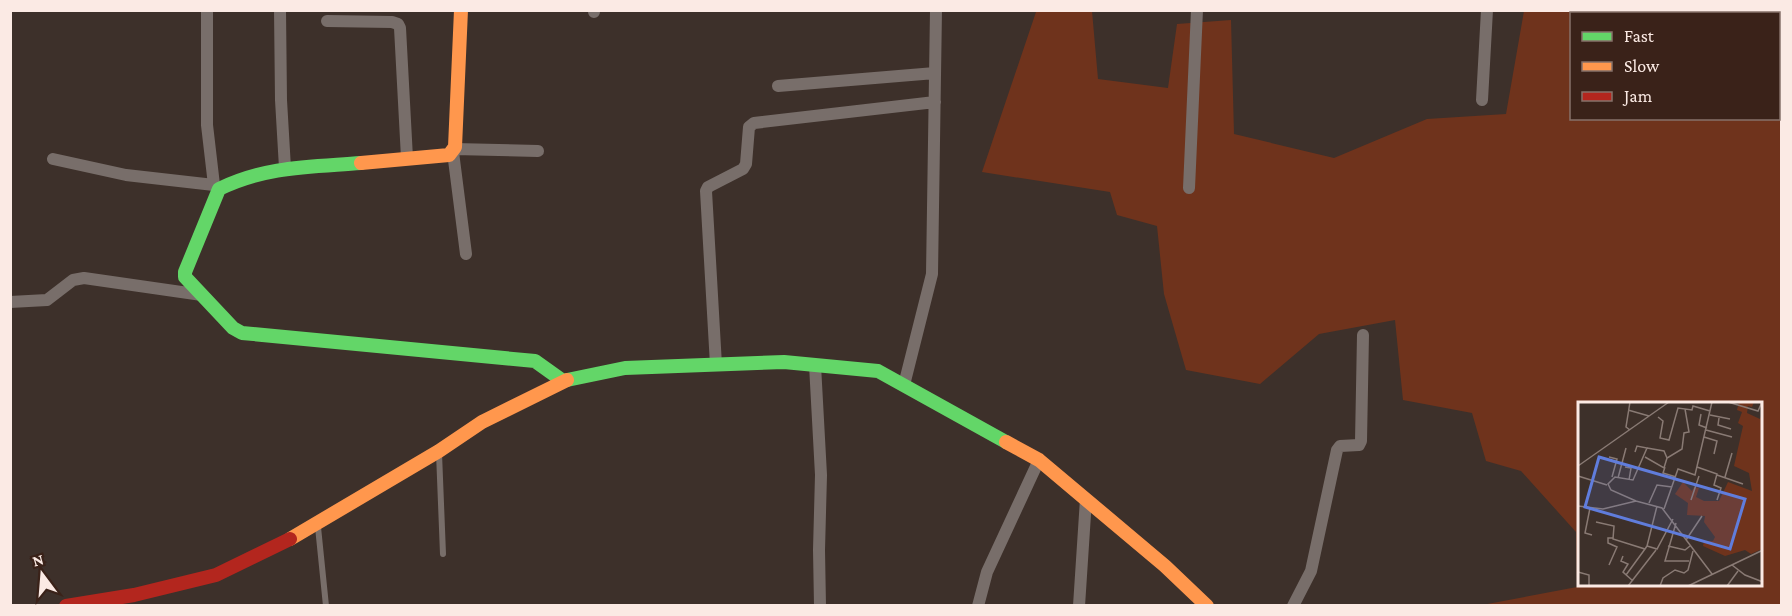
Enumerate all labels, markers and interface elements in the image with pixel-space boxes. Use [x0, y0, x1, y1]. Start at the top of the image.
legend [1570, 12, 1780, 120]
text: Fast [1624, 26, 1655, 46]
text: Slow [1624, 56, 1660, 76]
text: Jam [1622, 86, 1653, 106]
inset map [1578, 402, 1762, 586]
north arrow [12, 544, 72, 604]
text: N [30, 550, 46, 570]

